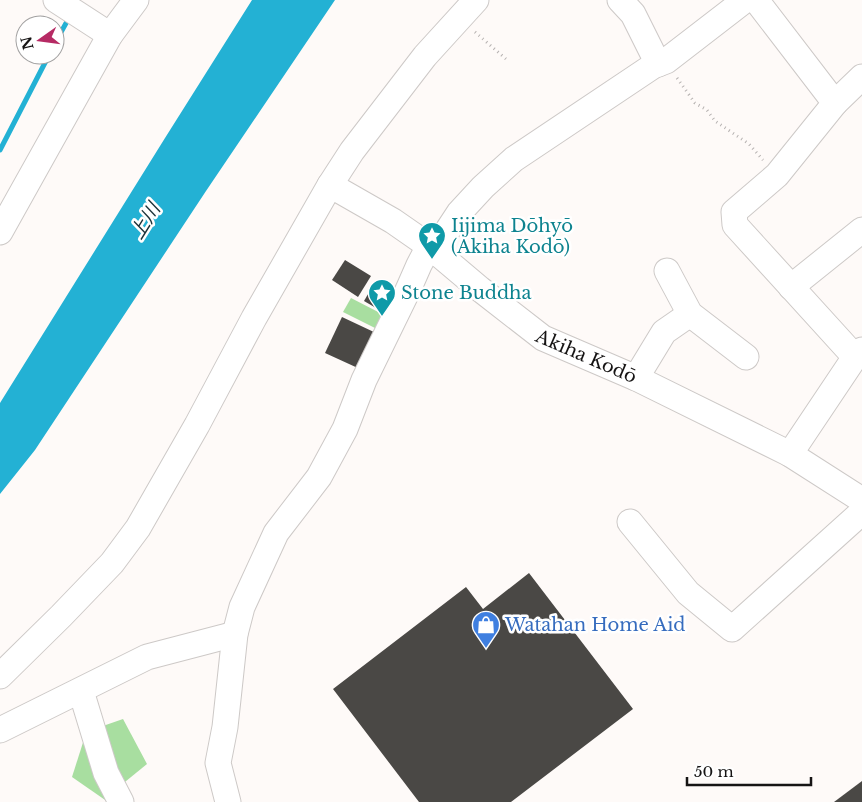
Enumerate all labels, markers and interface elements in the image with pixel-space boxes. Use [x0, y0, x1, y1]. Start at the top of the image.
north arrow [15, 15, 65, 65]
text: N [17, 35, 38, 52]
water label: 上川 [125, 197, 166, 243]
place label: Iijima Dōhyō (Akiha Kodō) [451, 215, 573, 258]
place icon: Iijima Dōhyō (Akiha Kodō) [417, 221, 447, 260]
place icon: Stone Buddha [367, 278, 397, 317]
place label: Stone Buddha [401, 282, 531, 304]
street label: Akiha Kodō [531, 325, 640, 388]
shop icon: Watahan Home Aid [471, 610, 501, 649]
place label: Watahan Home Aid [504, 614, 685, 636]
scale bar [687, 754, 811, 786]
text: 50 m [694, 762, 734, 781]

